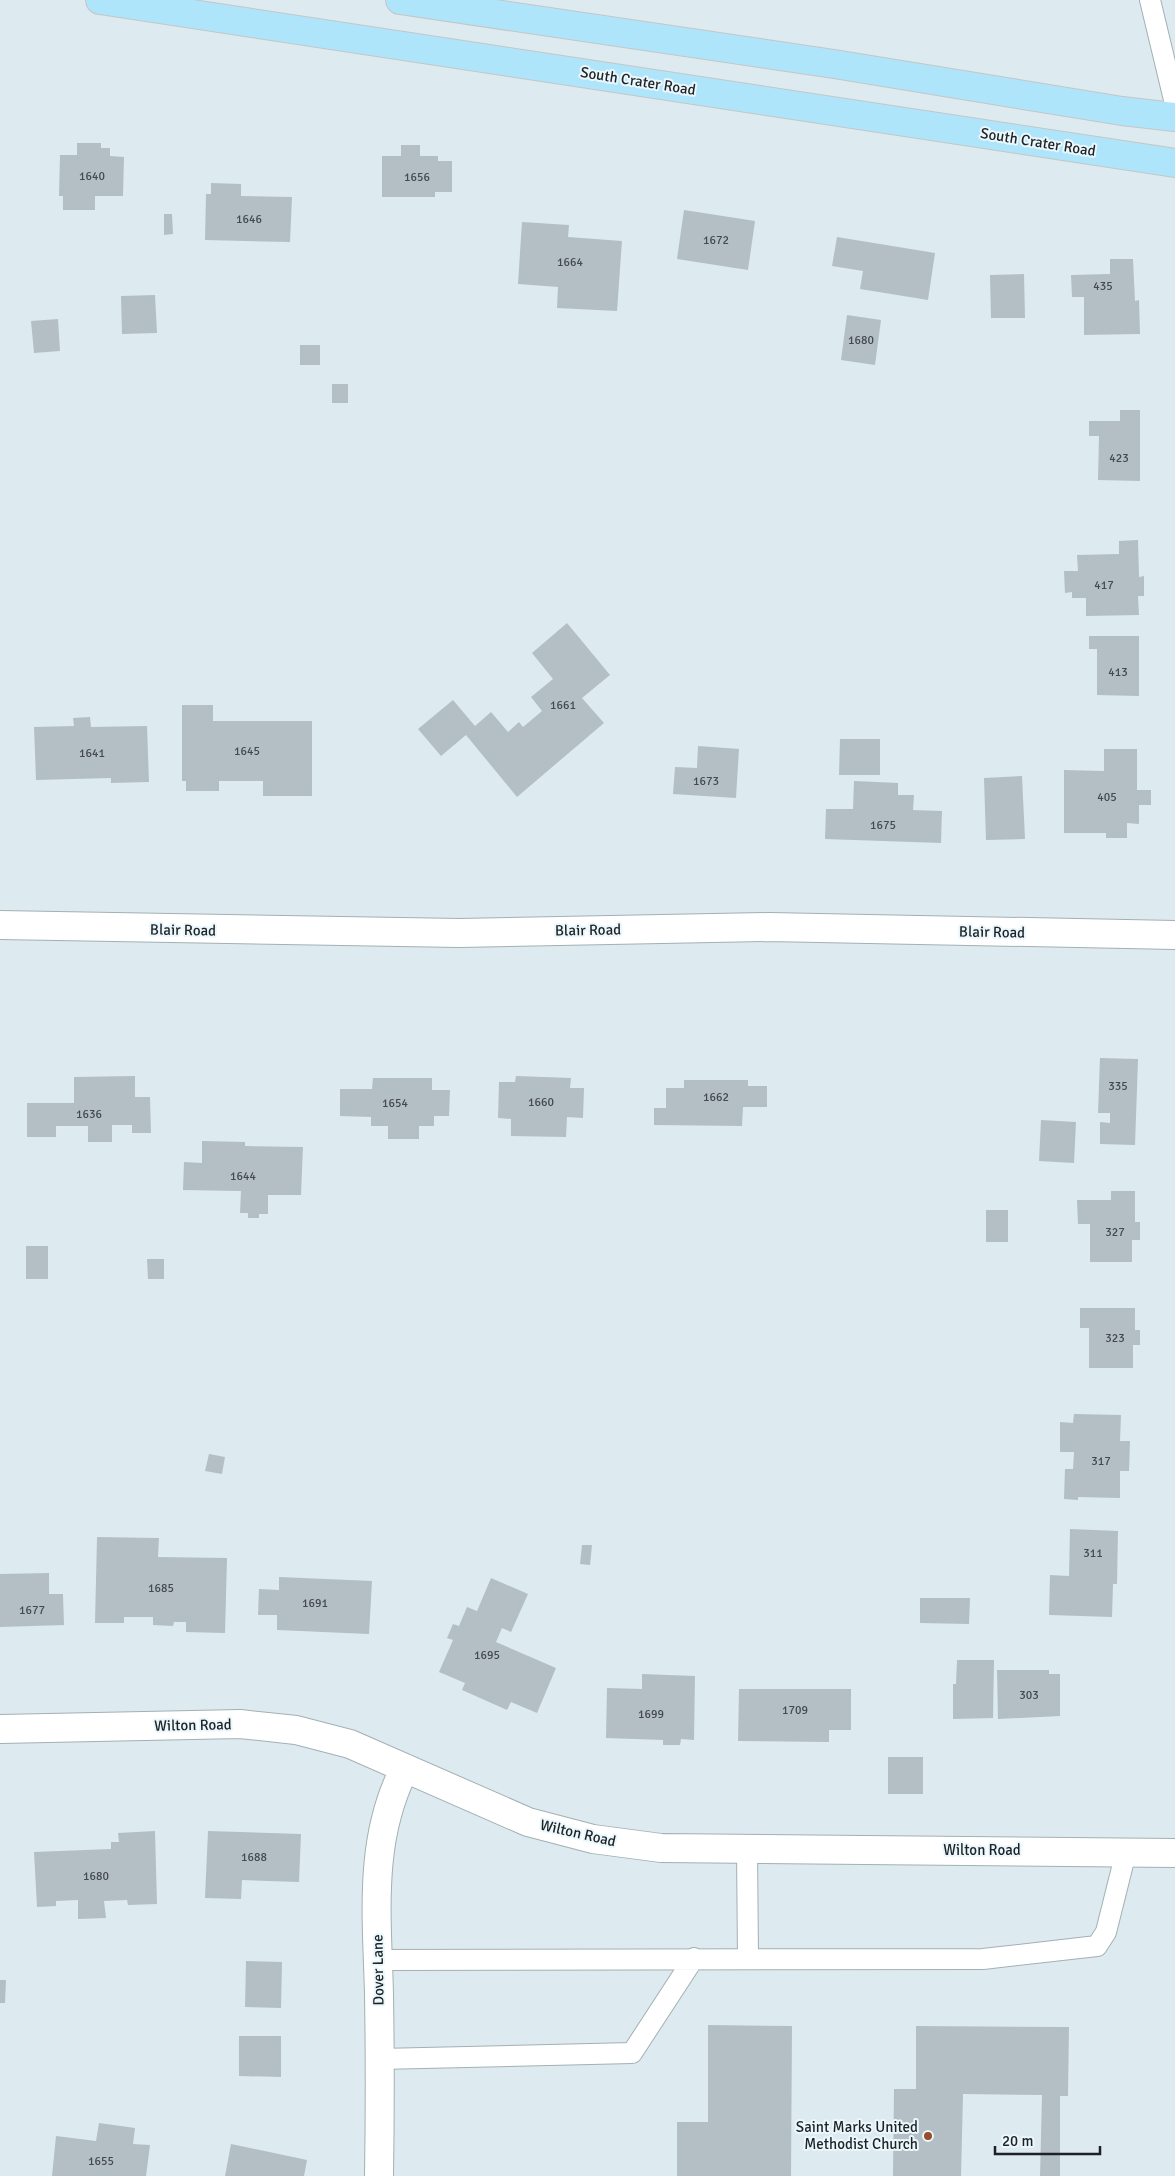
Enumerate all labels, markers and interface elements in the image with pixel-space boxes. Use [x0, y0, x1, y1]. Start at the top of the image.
street label: South Crater Road [579, 63, 697, 99]
street label: South Crater Road [979, 124, 1097, 160]
house number: 1640 [79, 169, 105, 184]
house number: 1656 [404, 170, 430, 185]
house number: 1646 [236, 212, 262, 227]
house number: 1672 [703, 233, 729, 248]
house number: 1664 [557, 255, 583, 270]
house number: 435 [1093, 279, 1113, 294]
house number: 1680 [848, 333, 874, 348]
house number: 423 [1109, 451, 1129, 466]
house number: 417 [1094, 578, 1114, 593]
house number: 413 [1108, 665, 1128, 680]
house number: 1661 [550, 698, 576, 713]
house number: 1645 [234, 744, 260, 759]
house number: 1641 [79, 746, 105, 761]
house number: 1673 [693, 774, 719, 789]
house number: 405 [1097, 790, 1117, 805]
house number: 1675 [870, 818, 896, 833]
street label: Blair Road [150, 920, 216, 940]
street label: Blair Road [555, 920, 621, 940]
street label: Blair Road [959, 922, 1025, 942]
house number: 335 [1108, 1079, 1128, 1094]
house number: 1662 [703, 1090, 729, 1105]
house number: 1660 [528, 1095, 554, 1110]
house number: 1654 [382, 1096, 408, 1111]
house number: 1636 [76, 1107, 102, 1122]
house number: 1644 [230, 1169, 256, 1184]
house number: 327 [1105, 1225, 1125, 1240]
house number: 323 [1105, 1331, 1125, 1346]
house number: 317 [1091, 1454, 1111, 1469]
house number: 311 [1083, 1546, 1103, 1561]
house number: 1685 [148, 1581, 174, 1596]
house number: 1691 [302, 1596, 328, 1611]
house number: 1677 [19, 1603, 45, 1618]
house number: 1695 [474, 1648, 500, 1663]
house number: 303 [1019, 1688, 1039, 1703]
house number: 1709 [782, 1703, 808, 1718]
house number: 1699 [638, 1707, 664, 1722]
street label: Wilton Road [154, 1715, 232, 1735]
street label: Wilton Road [538, 1816, 618, 1850]
street label: Wilton Road [943, 1841, 1021, 1859]
house number: 1688 [241, 1850, 267, 1865]
house number: 1680 [83, 1869, 109, 1884]
street label: Dover Lane [368, 1934, 388, 2006]
place label: Saint Marks United Methodist Church [796, 2118, 918, 2153]
scale bar [995, 2124, 1100, 2156]
marker: Saint Marks United Methodist Church [922, 2130, 934, 2142]
text: 20 m [1002, 2132, 1033, 2150]
house number: 1655 [88, 2154, 114, 2169]

